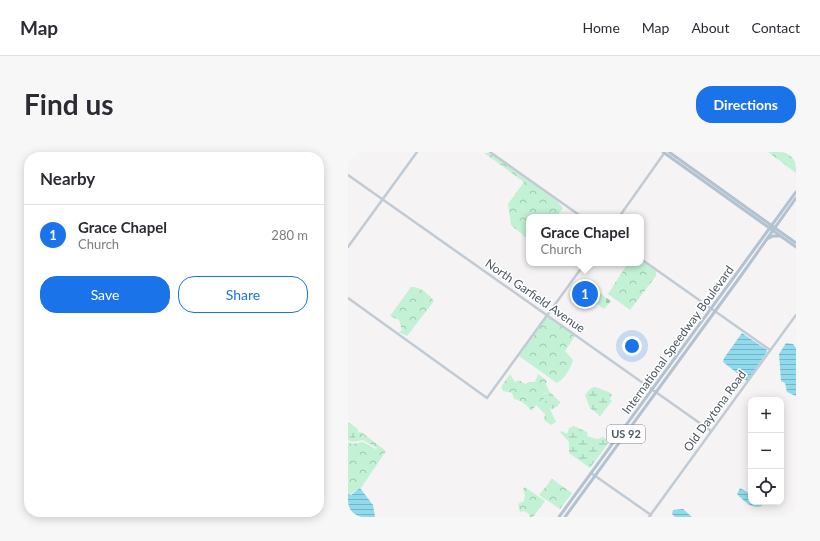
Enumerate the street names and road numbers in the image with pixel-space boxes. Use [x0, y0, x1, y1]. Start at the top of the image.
street label: North Garfield Avenue [482, 255, 588, 336]
street label: International Speedway Boulevard [619, 263, 737, 417]
street label: Old Daytona Road [680, 367, 749, 454]
road number: US 92 [607, 425, 645, 443]

